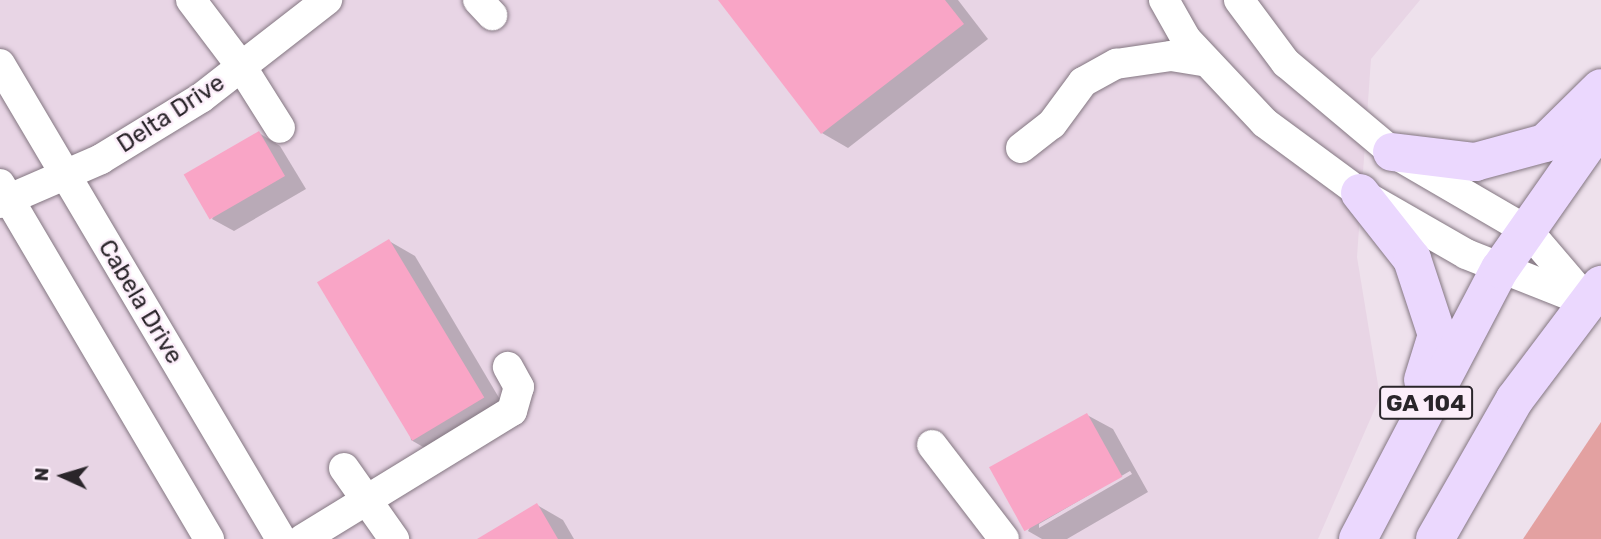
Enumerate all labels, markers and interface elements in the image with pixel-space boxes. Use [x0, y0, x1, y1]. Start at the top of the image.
street label: Delta Drive [112, 69, 230, 159]
street label: Cabela Drive [92, 235, 188, 369]
road number: GA 104 [1379, 384, 1473, 422]
north arrow [28, 441, 98, 511]
text: N [30, 467, 54, 482]

